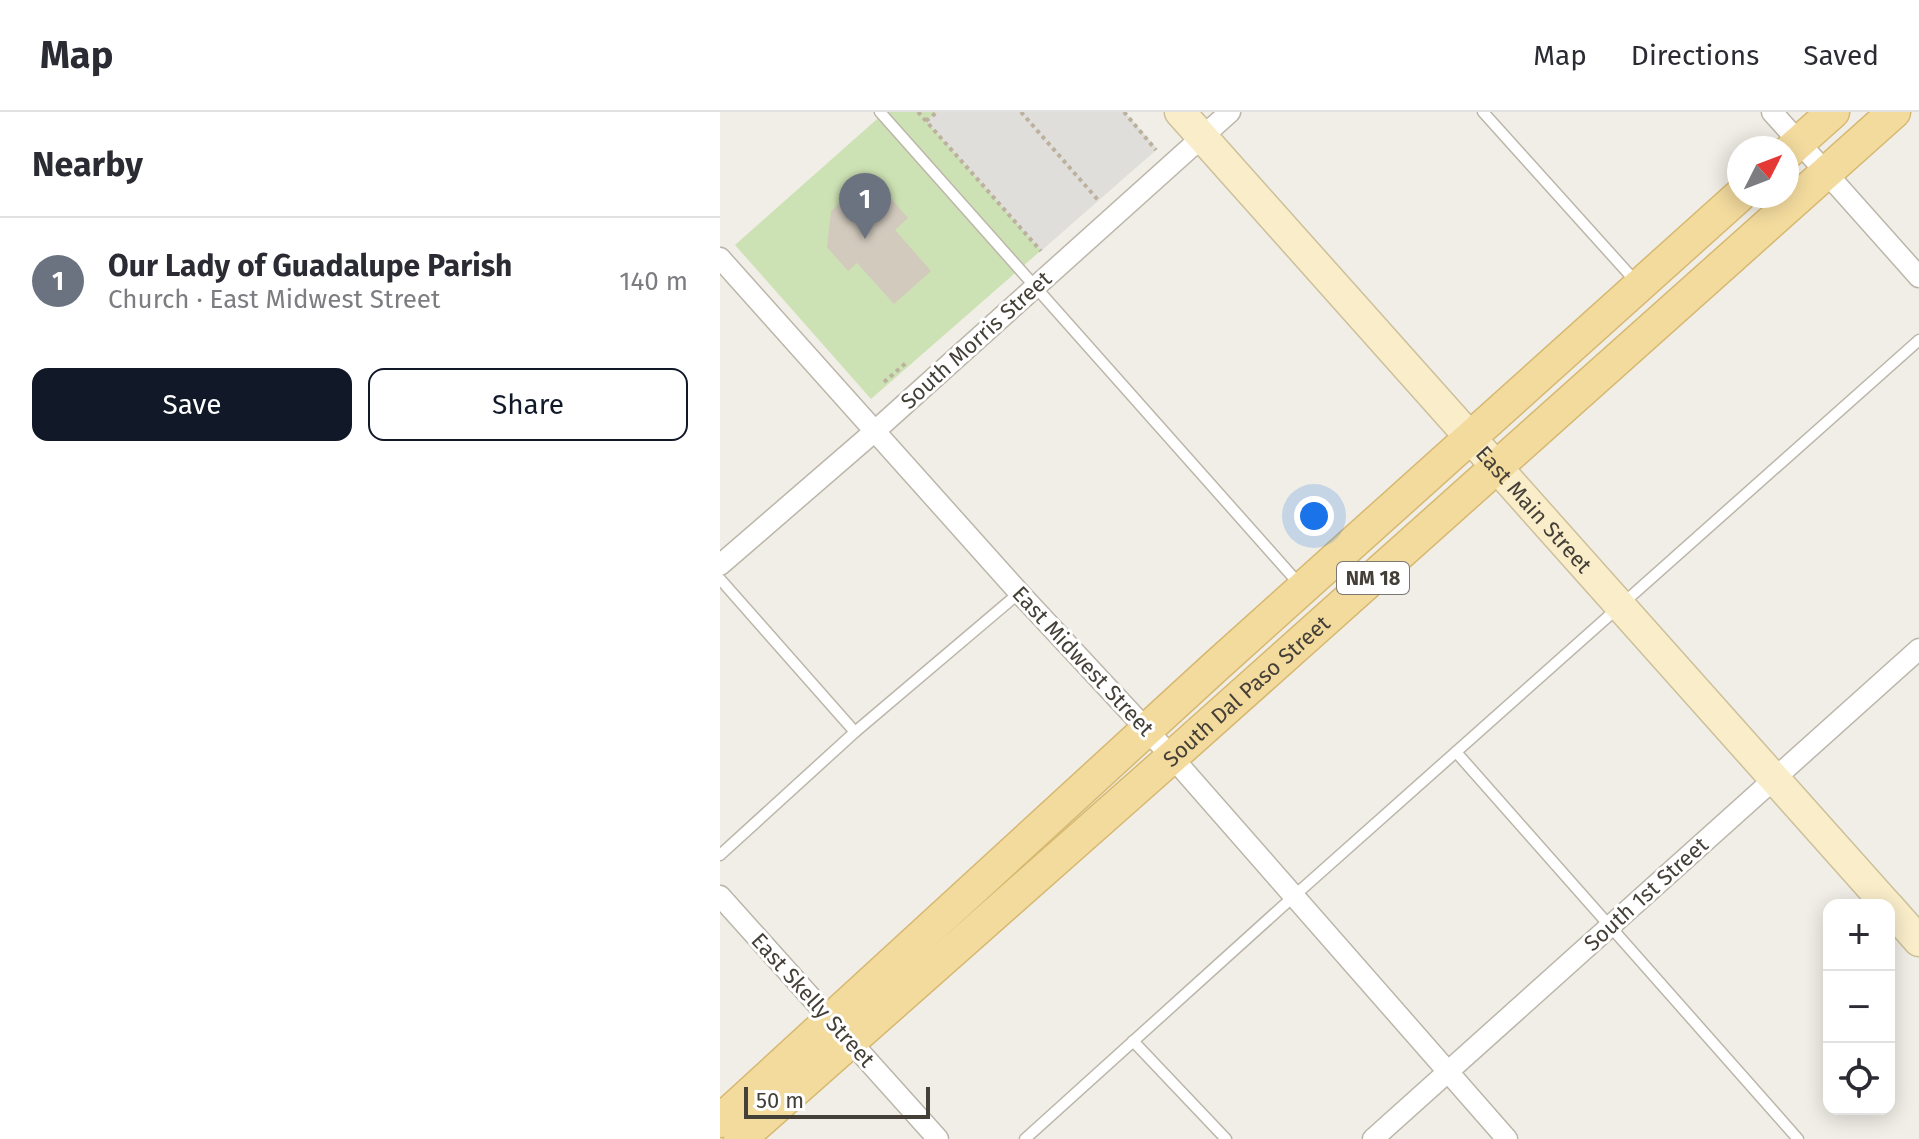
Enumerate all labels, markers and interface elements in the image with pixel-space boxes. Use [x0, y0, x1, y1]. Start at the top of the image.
text: Map [40, 32, 113, 78]
text: Map [1533, 39, 1587, 72]
text: Directions [1631, 39, 1759, 72]
text: Saved [1803, 39, 1879, 72]
north arrow [1727, 136, 1799, 208]
text: Nearby [32, 144, 143, 185]
pin: 1 [839, 173, 891, 239]
text: Our Lady of Guadalupe Parish [108, 248, 512, 284]
street label: South Morris Street [895, 265, 1057, 415]
text: 1 [52, 266, 64, 297]
text: 140 m [619, 266, 688, 297]
text: Church · East Midwest Street [108, 284, 440, 315]
button: Save [32, 368, 352, 441]
button: Share [368, 368, 688, 441]
street label: East Main Street [1470, 440, 1598, 578]
your location [1294, 496, 1334, 536]
road number: NM 18 [1337, 562, 1409, 594]
street label: East Midwest Street [1007, 580, 1159, 742]
street label: South Dal Paso Street [1157, 609, 1335, 772]
street label: South 1st Street [1578, 831, 1714, 957]
map controls [1823, 899, 1895, 1115]
button: + [1823, 899, 1895, 971]
street label: East Skelly Street [746, 927, 880, 1073]
button: − [1823, 971, 1895, 1043]
button: locate [1823, 1043, 1895, 1115]
scale bar [744, 1083, 930, 1119]
text: 50 m [756, 1087, 804, 1114]

